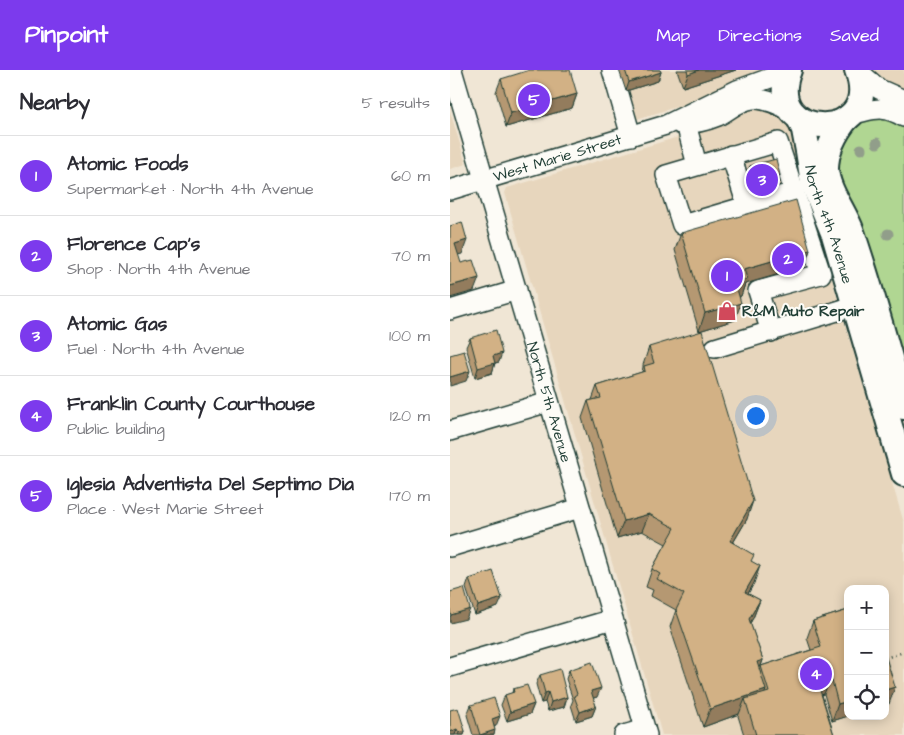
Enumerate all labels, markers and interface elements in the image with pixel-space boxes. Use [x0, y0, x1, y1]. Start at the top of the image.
text: Pinpoint [25, 18, 108, 52]
text: Map [656, 23, 690, 48]
text: Directions [718, 23, 802, 48]
text: Saved [830, 23, 879, 48]
pin: 5 [518, 81, 550, 119]
text: Nearby [20, 88, 90, 117]
text: 5 results [362, 92, 430, 114]
street label: West Marie Street [491, 129, 624, 187]
text: Atomic Foods [67, 151, 189, 178]
pin: 3 [746, 161, 778, 199]
street label: North 4th Avenue [800, 164, 858, 286]
text: 1 [35, 165, 37, 187]
text: 60 m [391, 165, 430, 187]
text: Supermarket · North 4th Avenue [67, 178, 314, 200]
text: Florence Cap's [67, 231, 200, 258]
pin: 2 [772, 240, 804, 278]
text: 2 [31, 245, 41, 267]
text: 70 m [391, 245, 430, 267]
pin: 1 [711, 257, 743, 295]
text: Shop · North 4th Avenue [67, 258, 251, 280]
shop icon: R&M Auto Repair [716, 300, 738, 322]
place label: R&M Auto Repair [742, 301, 865, 322]
text: Atomic Gas [67, 311, 167, 338]
text: 3 [32, 325, 40, 347]
text: 100 m [389, 325, 430, 347]
text: Fuel · North 4th Avenue [67, 338, 245, 360]
street label: North 5th Avenue [522, 339, 577, 465]
text: Franklin County Courthouse [67, 391, 315, 418]
your location [743, 403, 769, 429]
text: 4 [31, 405, 41, 427]
text: 120 m [390, 405, 430, 427]
text: Public building [67, 418, 165, 440]
text: Iglesia Adventista Del Septimo Dia [67, 471, 354, 498]
text: 5 [30, 485, 42, 507]
text: 170 m [389, 485, 430, 507]
text: Place · West Marie Street [67, 498, 263, 520]
map controls [844, 585, 889, 720]
button: + [844, 585, 889, 630]
button: − [844, 630, 889, 675]
pin: 4 [800, 655, 832, 693]
button: locate [844, 675, 889, 720]

